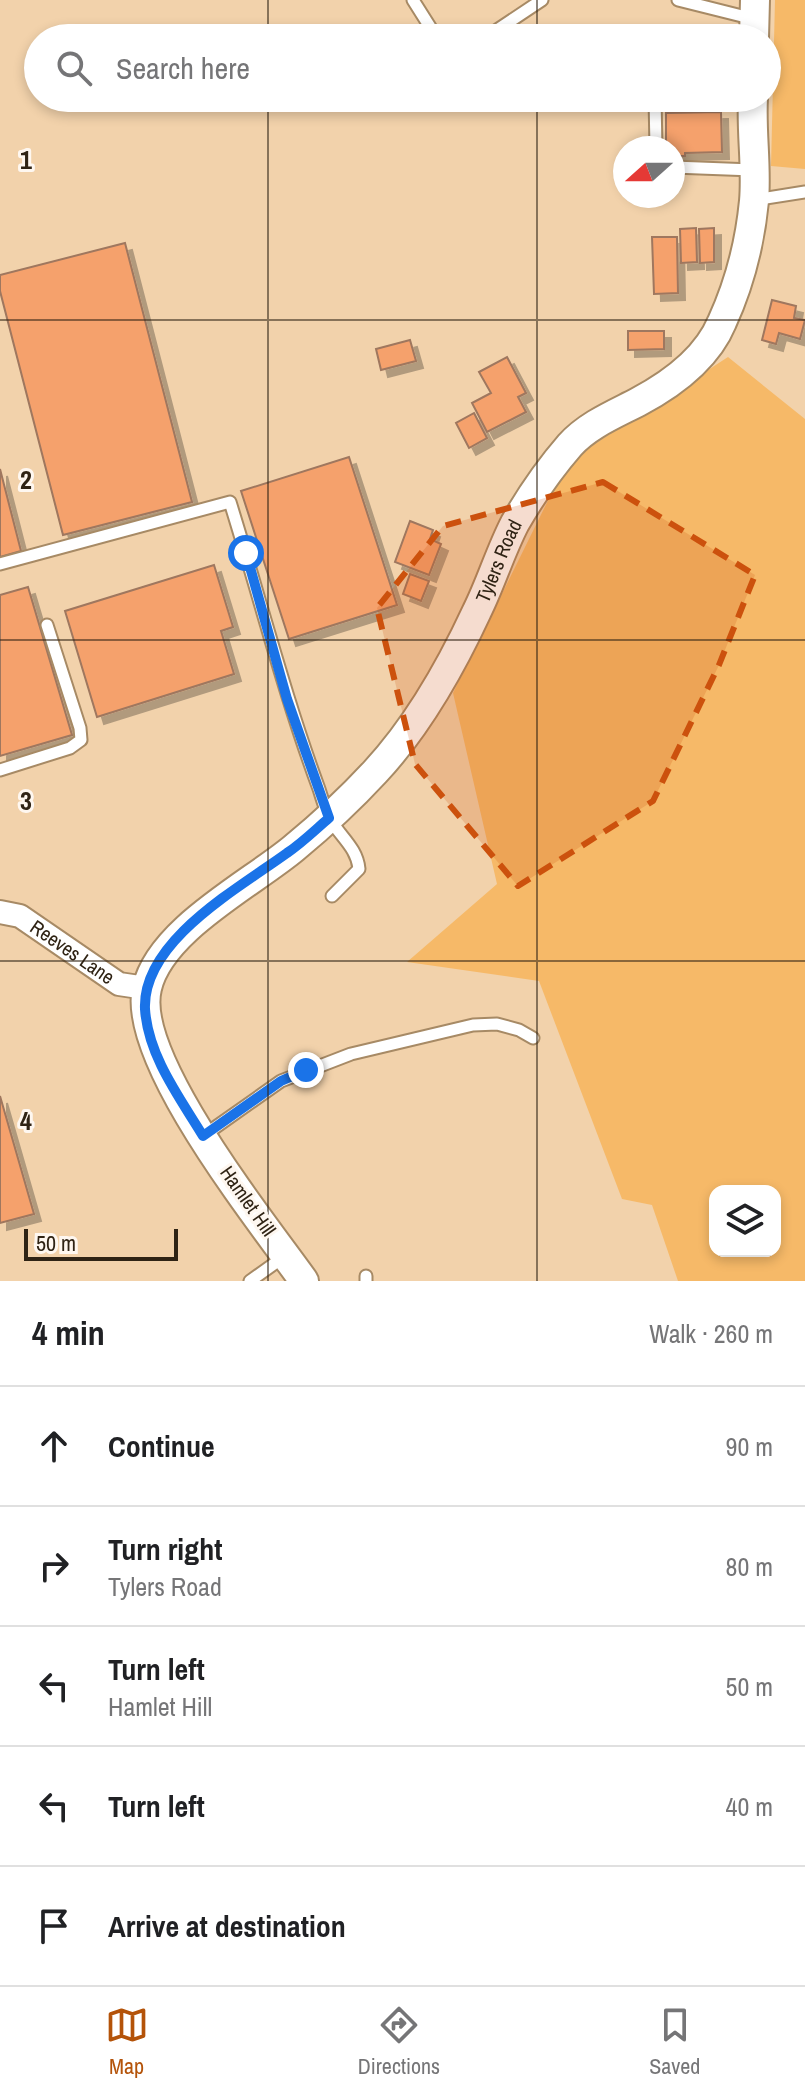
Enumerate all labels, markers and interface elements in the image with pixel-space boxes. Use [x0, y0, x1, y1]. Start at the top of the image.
search box [24, 24, 781, 112]
icon: search [52, 46, 96, 90]
text: Search here [116, 48, 250, 88]
north arrow [613, 136, 685, 208]
text: 1 [20, 142, 32, 177]
text: 2 [20, 462, 32, 497]
street label: Tylers Road [469, 515, 528, 607]
route start [228, 535, 264, 571]
text: 3 [20, 783, 32, 818]
street label: Reeves Lane [25, 913, 120, 990]
route end [288, 1052, 324, 1088]
text: 4 [20, 1103, 32, 1138]
street label: Hamlet Hill [214, 1160, 282, 1241]
map controls [709, 1185, 781, 1257]
button: layers [709, 1185, 781, 1257]
scale bar [24, 1225, 178, 1261]
text: 50 m [36, 1228, 76, 1258]
text: 4 min [32, 1310, 105, 1356]
text: Walk · 260 m [649, 1316, 773, 1351]
icon: ahead [32, 1424, 76, 1468]
text: Continue [108, 1426, 215, 1466]
text: 90 m [726, 1429, 773, 1464]
text: Turn right [108, 1529, 222, 1569]
icon: right [32, 1544, 76, 1588]
text: 80 m [726, 1549, 773, 1584]
text: Tylers Road [108, 1569, 222, 1604]
text: Turn left [108, 1649, 205, 1689]
icon: left [32, 1664, 76, 1708]
text: 50 m [726, 1669, 773, 1704]
text: Hamlet Hill [108, 1689, 212, 1724]
icon: left [32, 1784, 76, 1828]
text: Turn left [108, 1786, 205, 1826]
text: 40 m [726, 1789, 773, 1824]
icon: arrive [32, 1904, 76, 1948]
text: Arrive at destination [108, 1906, 346, 1946]
tab: Map [105, 2003, 149, 2081]
tab: Directions [358, 2003, 440, 2081]
tab: Saved [649, 2003, 700, 2081]

